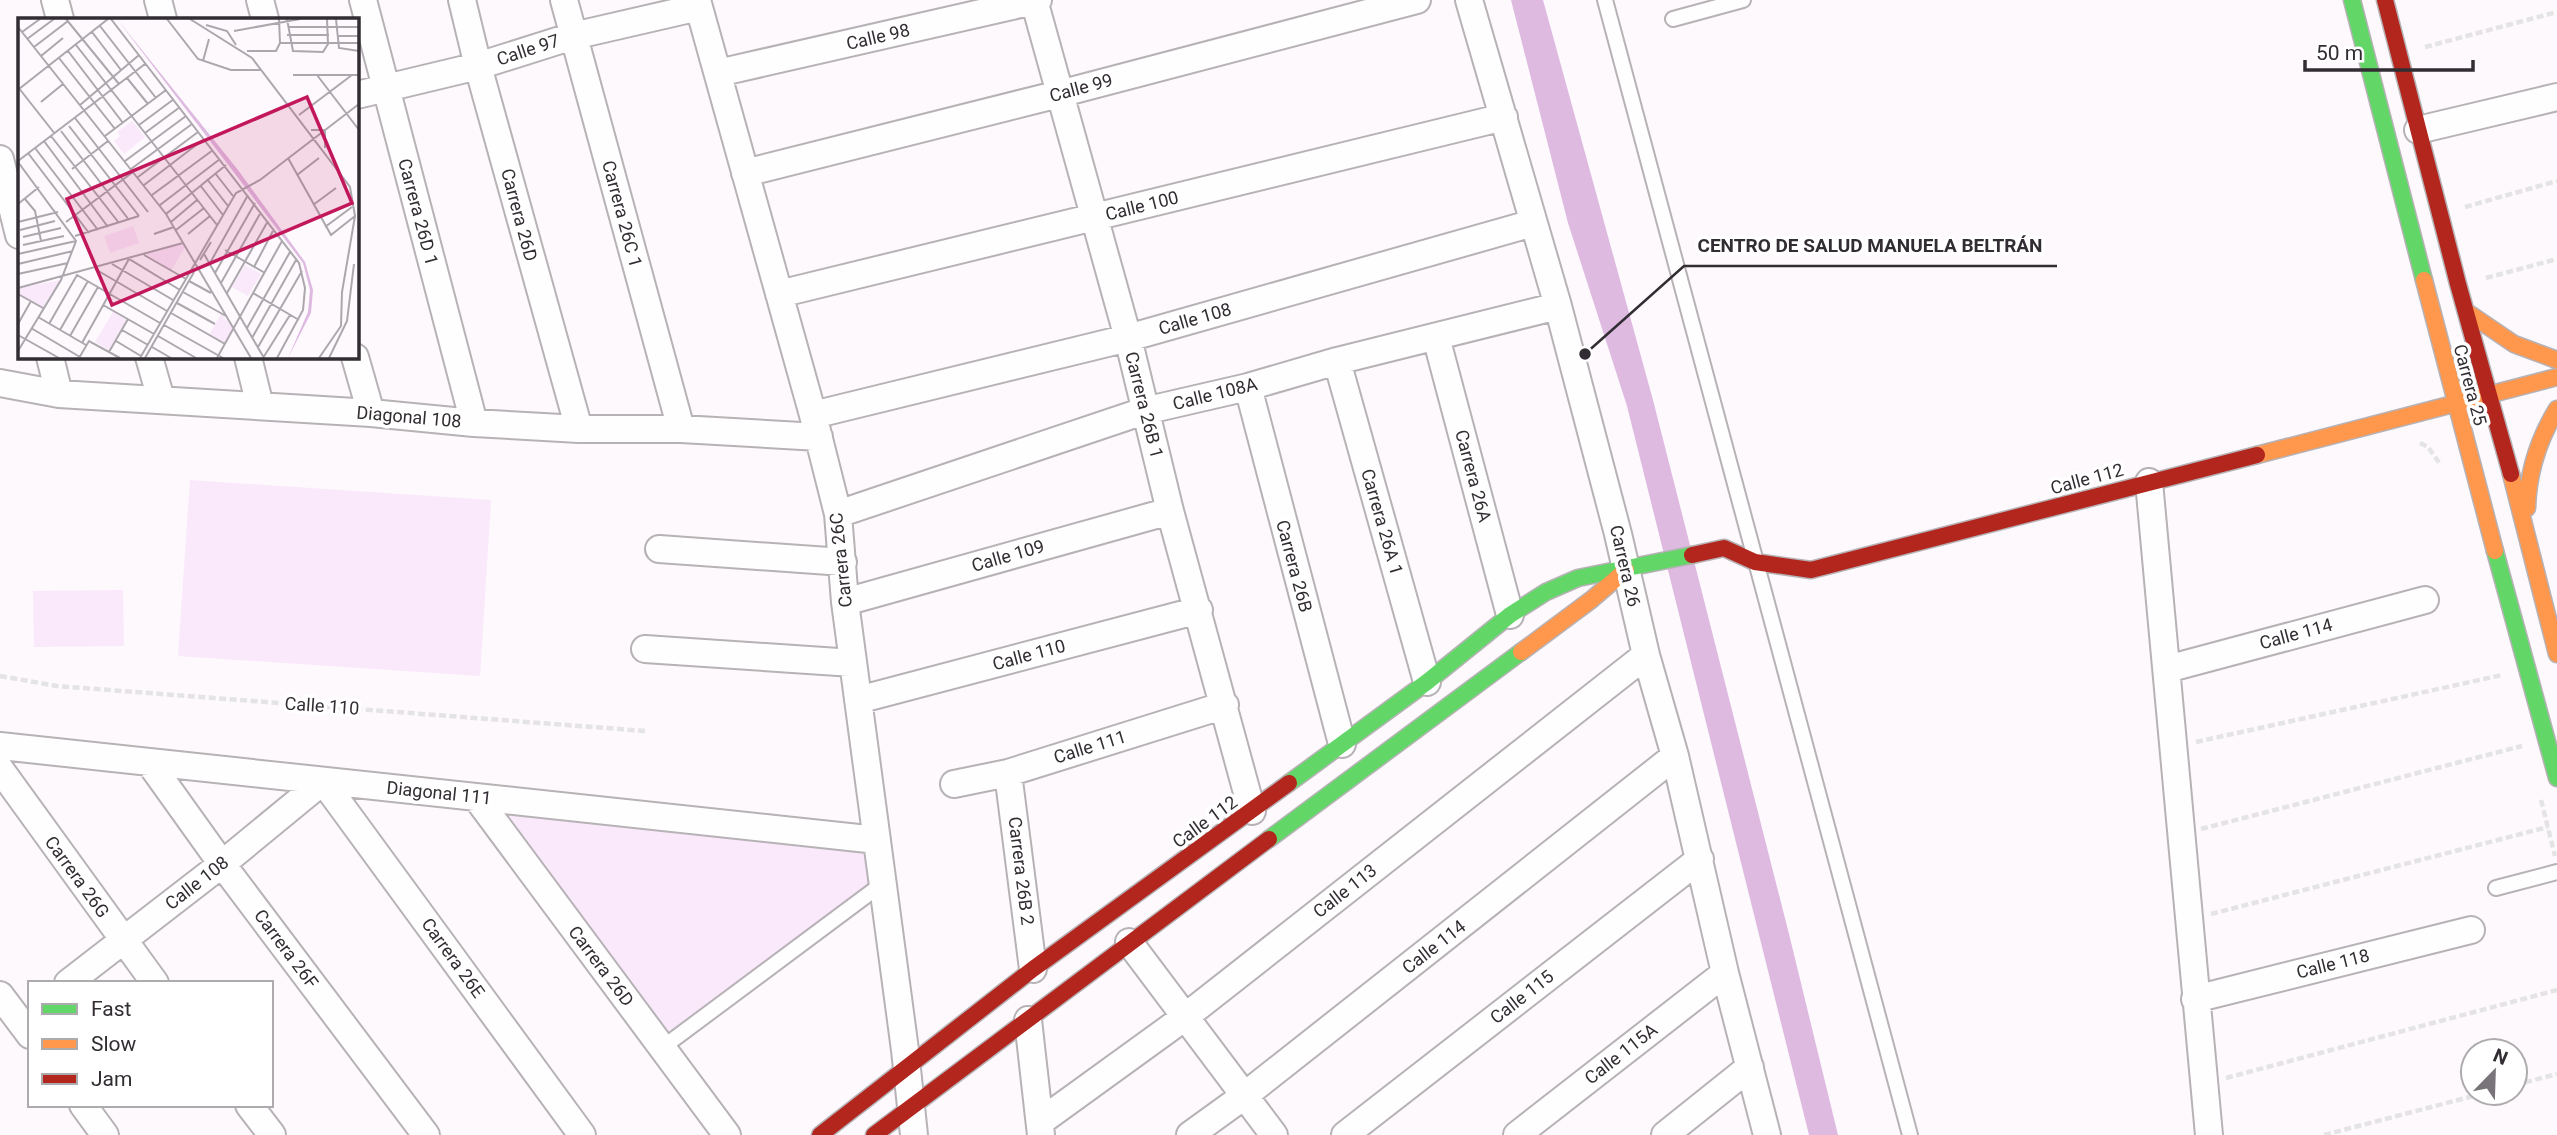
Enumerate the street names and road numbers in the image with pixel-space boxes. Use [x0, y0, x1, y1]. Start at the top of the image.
street label: Calle 98 [844, 19, 912, 54]
street label: Calle 97 [494, 30, 562, 69]
street label: Calle 99 [1047, 69, 1115, 106]
street label: Carrera 26D 1 [394, 156, 443, 268]
street label: Carrera 26C 1 [598, 158, 647, 270]
street label: Carrera 26D [497, 166, 542, 264]
street label: Calle 100 [1103, 186, 1181, 225]
street label: Calle 108 [1156, 298, 1234, 339]
street label: Carrera 25 [2450, 342, 2491, 428]
street label: Carrera 26B 1 [1121, 349, 1168, 460]
street label: Calle 108A [1170, 373, 1260, 414]
street label: Diagonal 108 [356, 401, 462, 432]
street label: Carrera 26A [1451, 427, 1496, 525]
street label: Calle 112 [2048, 459, 2126, 498]
street label: Carrera 26A 1 [1357, 466, 1408, 577]
street label: Carrera 26C [825, 512, 856, 608]
street label: Carrera 26B [1272, 517, 1317, 614]
street label: Carrera 26 [1606, 523, 1645, 609]
street label: Calle 109 [969, 535, 1047, 576]
street label: Calle 114 [2257, 614, 2335, 653]
street label: Calle 110 [990, 635, 1068, 674]
street label: Calle 110 [284, 692, 360, 719]
street label: Calle 111 [1051, 726, 1129, 767]
street label: Diagonal 111 [386, 777, 493, 808]
street label: Calle 112 [1168, 791, 1241, 852]
street label: Carrera 26B 2 [1004, 816, 1039, 926]
street label: Carrera 26G [41, 832, 114, 922]
street label: Calle 108 [161, 851, 233, 914]
street label: Calle 113 [1309, 859, 1381, 922]
street label: Carrera 26F [250, 905, 323, 992]
street label: Carrera 26E [417, 914, 489, 1002]
street label: Calle 114 [1398, 915, 1470, 978]
street label: Carrera 26D [564, 921, 638, 1010]
street label: Calle 118 [2294, 944, 2372, 983]
street label: Calle 115 [1486, 965, 1558, 1028]
street label: Calle 115A [1580, 1019, 1661, 1088]

